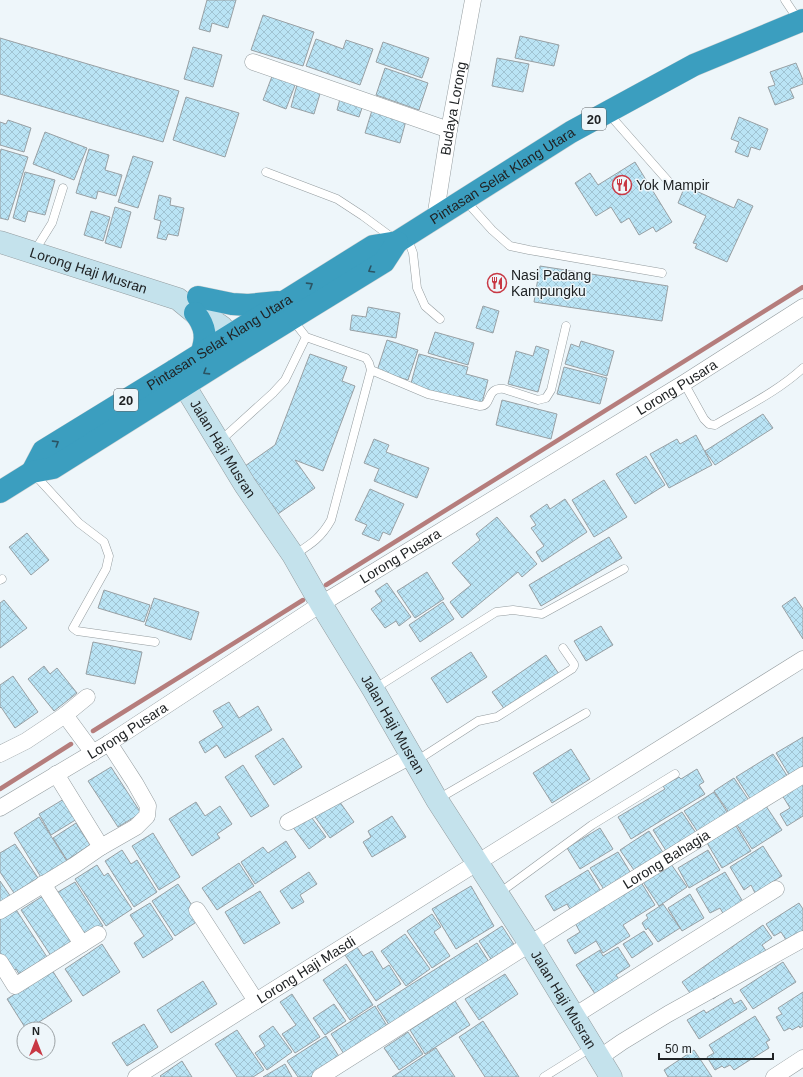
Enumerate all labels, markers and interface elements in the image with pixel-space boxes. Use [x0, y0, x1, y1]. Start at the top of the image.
street label: Budaya Lorong [437, 60, 469, 157]
road number: 20 [582, 108, 606, 130]
street label: Pintasan Selat Klang Utara [427, 124, 578, 227]
restaurant icon: Yok Mampir [611, 174, 633, 196]
place label: Yok Mampir [636, 177, 710, 193]
street label: Lorong Haji Musran [28, 244, 149, 297]
one-way arrow [368, 265, 375, 272]
place label: Nasi Padang Kampungku [511, 267, 591, 299]
restaurant icon: Nasi Padang Kampungku [486, 272, 508, 294]
one-way arrow [306, 282, 313, 290]
street label: Pintasan Selat Klang Utara [144, 291, 295, 393]
street label: Lorong Pusara [633, 356, 720, 418]
one-way arrow [203, 367, 210, 375]
road number: 20 [114, 389, 138, 411]
street label: Jalan Haji Musran [187, 397, 259, 501]
one-way arrow [52, 440, 59, 448]
street label: Lorong Pusara [357, 525, 444, 587]
street label: Jalan Haji Musran [358, 671, 428, 777]
street label: Lorong Pusara [84, 699, 170, 762]
street label: Lorong Bahagia [620, 826, 713, 892]
street label: Lorong Haji Masdi [254, 933, 358, 1006]
street label: Jalan Haji Musran [528, 947, 600, 1051]
north arrow [16, 1021, 56, 1061]
text: N [32, 1025, 40, 1037]
scale bar [659, 1035, 773, 1061]
text: 50 m [665, 1042, 692, 1056]

